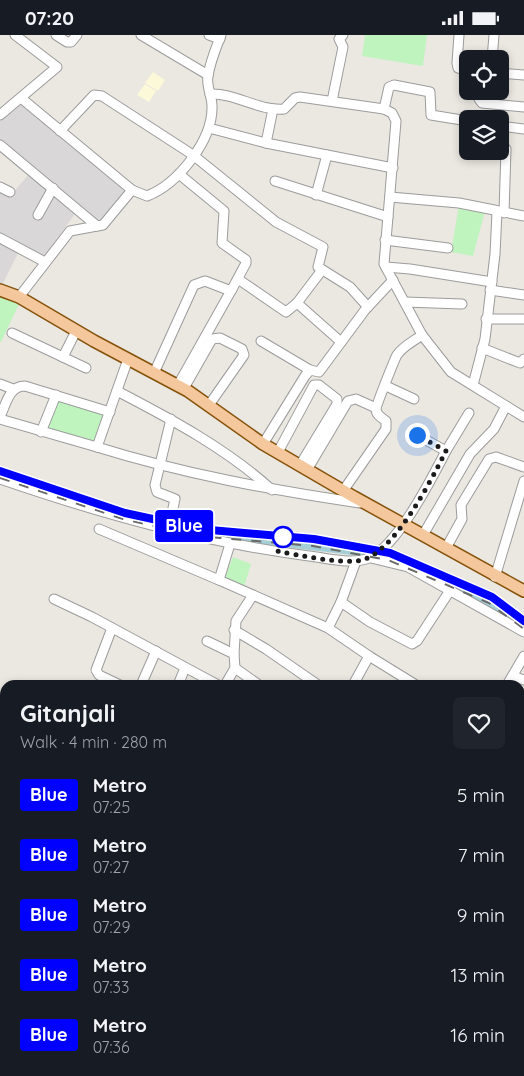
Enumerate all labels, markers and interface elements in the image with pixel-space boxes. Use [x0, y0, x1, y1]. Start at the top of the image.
text: 07:20 [25, 6, 74, 30]
map controls [459, 50, 509, 160]
button: locate [459, 50, 509, 100]
button: layers [459, 110, 509, 160]
your location [405, 423, 430, 448]
line badge: Blue [149, 510, 219, 542]
text: Blue [165, 514, 203, 537]
unlabelled marker [272, 526, 294, 548]
button: heart [453, 697, 505, 749]
text: Gitanjali [20, 698, 115, 728]
text: Walk · 4 min · 280 m [20, 732, 167, 752]
text: Metro [93, 773, 147, 797]
text: Blue [30, 783, 68, 806]
text: 5 min [457, 783, 505, 807]
text: 07:25 [93, 797, 130, 817]
text: Metro [93, 833, 147, 857]
text: Blue [30, 843, 68, 866]
text: 7 min [458, 843, 505, 867]
text: 07:27 [93, 857, 129, 877]
text: Metro [93, 893, 147, 917]
text: Blue [30, 903, 68, 926]
text: 9 min [457, 903, 505, 927]
text: 07:29 [93, 917, 130, 937]
text: Metro [93, 953, 147, 977]
text: Blue [30, 963, 68, 986]
text: 13 min [450, 963, 505, 987]
text: 07:33 [93, 977, 129, 997]
text: Metro [93, 1013, 147, 1037]
text: Blue [30, 1023, 68, 1046]
text: 16 min [450, 1023, 505, 1047]
text: 07:36 [93, 1037, 130, 1057]

